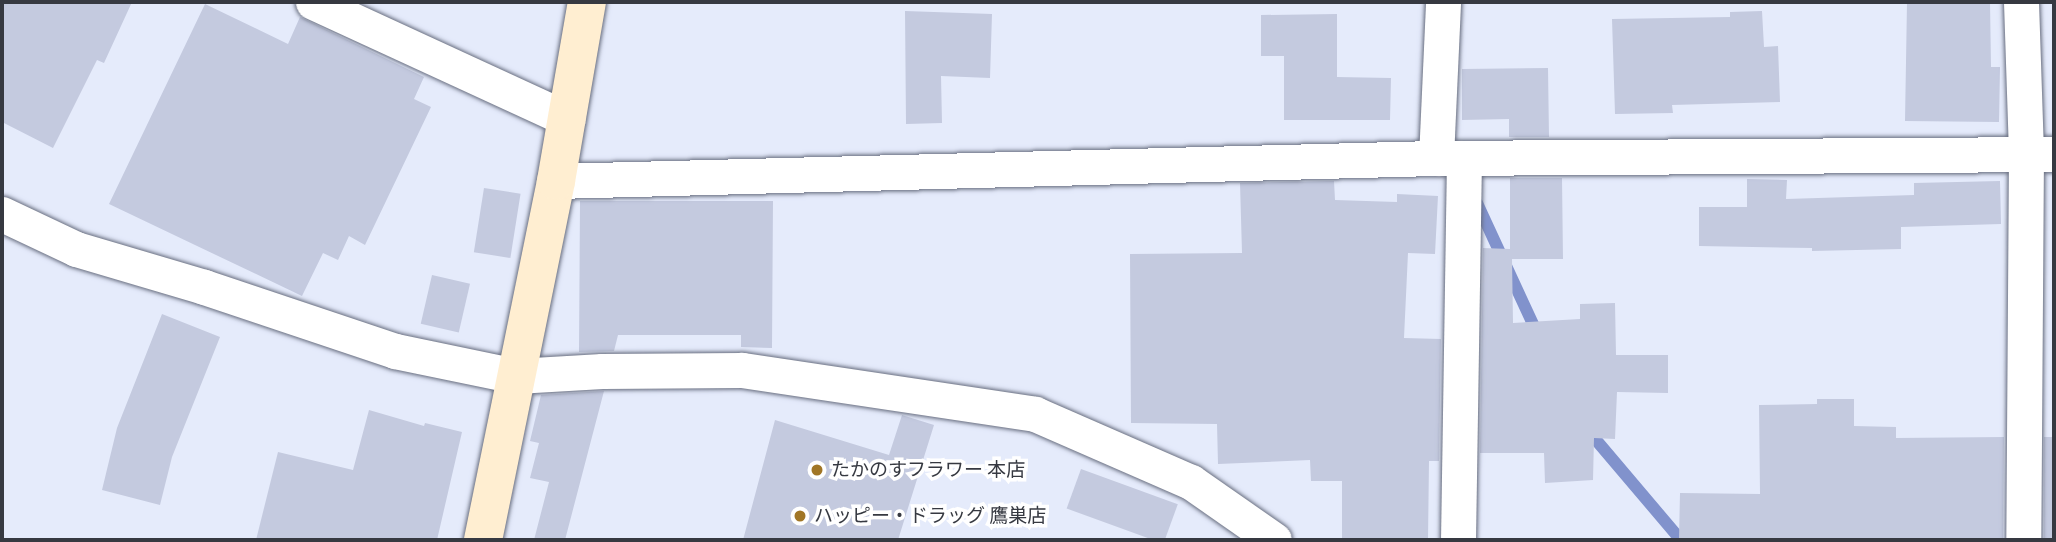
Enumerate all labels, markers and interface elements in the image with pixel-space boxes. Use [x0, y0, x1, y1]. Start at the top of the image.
place label: たかのすフラワー 本店 [831, 459, 1025, 481]
marker: たかのすフラワー 本店 [809, 462, 825, 478]
place label: ハッピー・ドラッグ 鷹巣店 [814, 505, 1046, 527]
marker: ハッピー・ドラッグ 鷹巣店 [792, 508, 808, 524]

